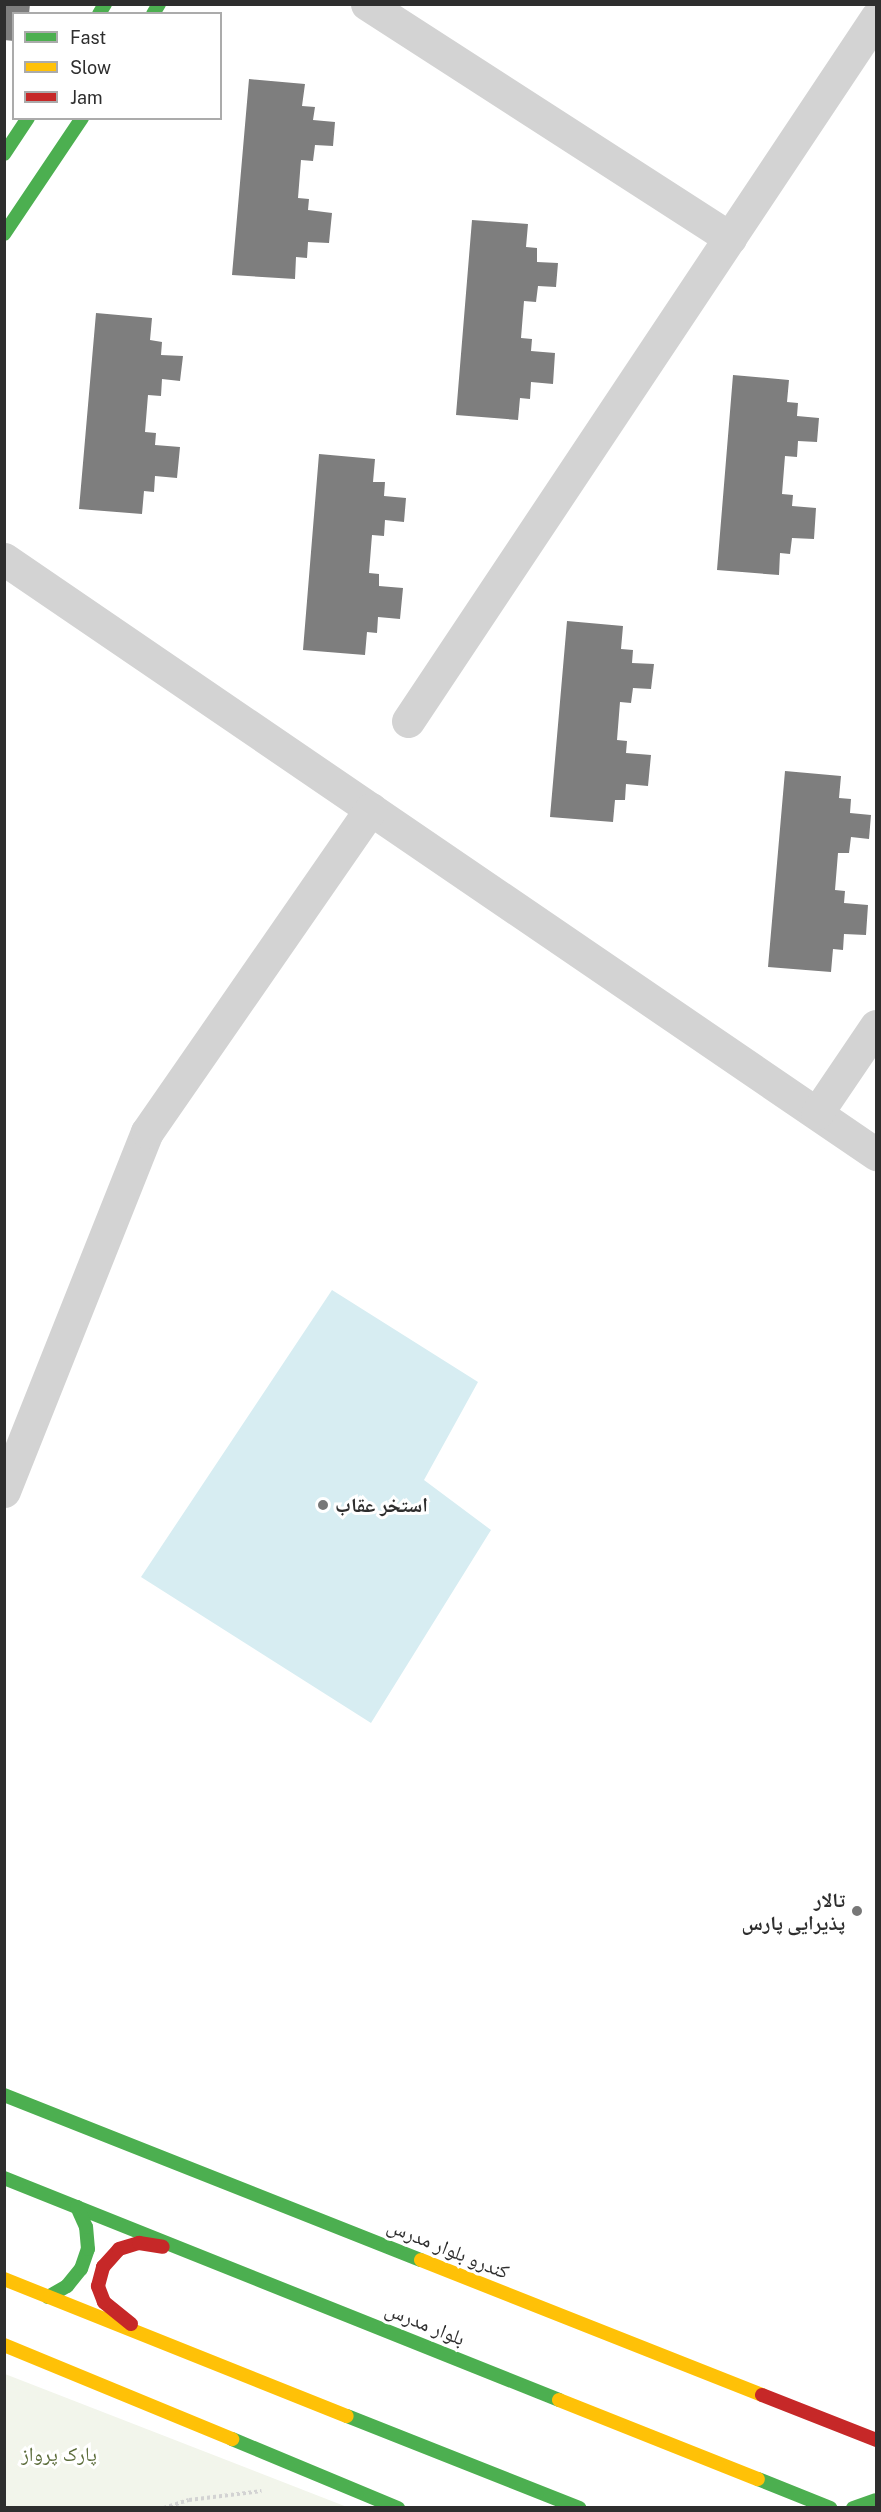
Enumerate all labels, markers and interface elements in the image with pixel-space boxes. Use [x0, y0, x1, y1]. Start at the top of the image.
legend [12, 12, 222, 120]
text: Fast [70, 27, 106, 48]
text: Slow [70, 57, 111, 78]
text: Jam [70, 87, 103, 108]
place label: استخر عقاب [335, 1493, 428, 1517]
marker: استخر عقاب [316, 1498, 330, 1512]
place label: تالار پذیرایی پارس [741, 1888, 845, 1935]
marker: تالار پذیرایی پارس [850, 1904, 864, 1918]
street label: کندرو بلوار مدرس [384, 2214, 512, 2284]
street label: بلوار مدرس [382, 2297, 468, 2351]
park label: پارک پرواز [21, 2442, 97, 2466]

